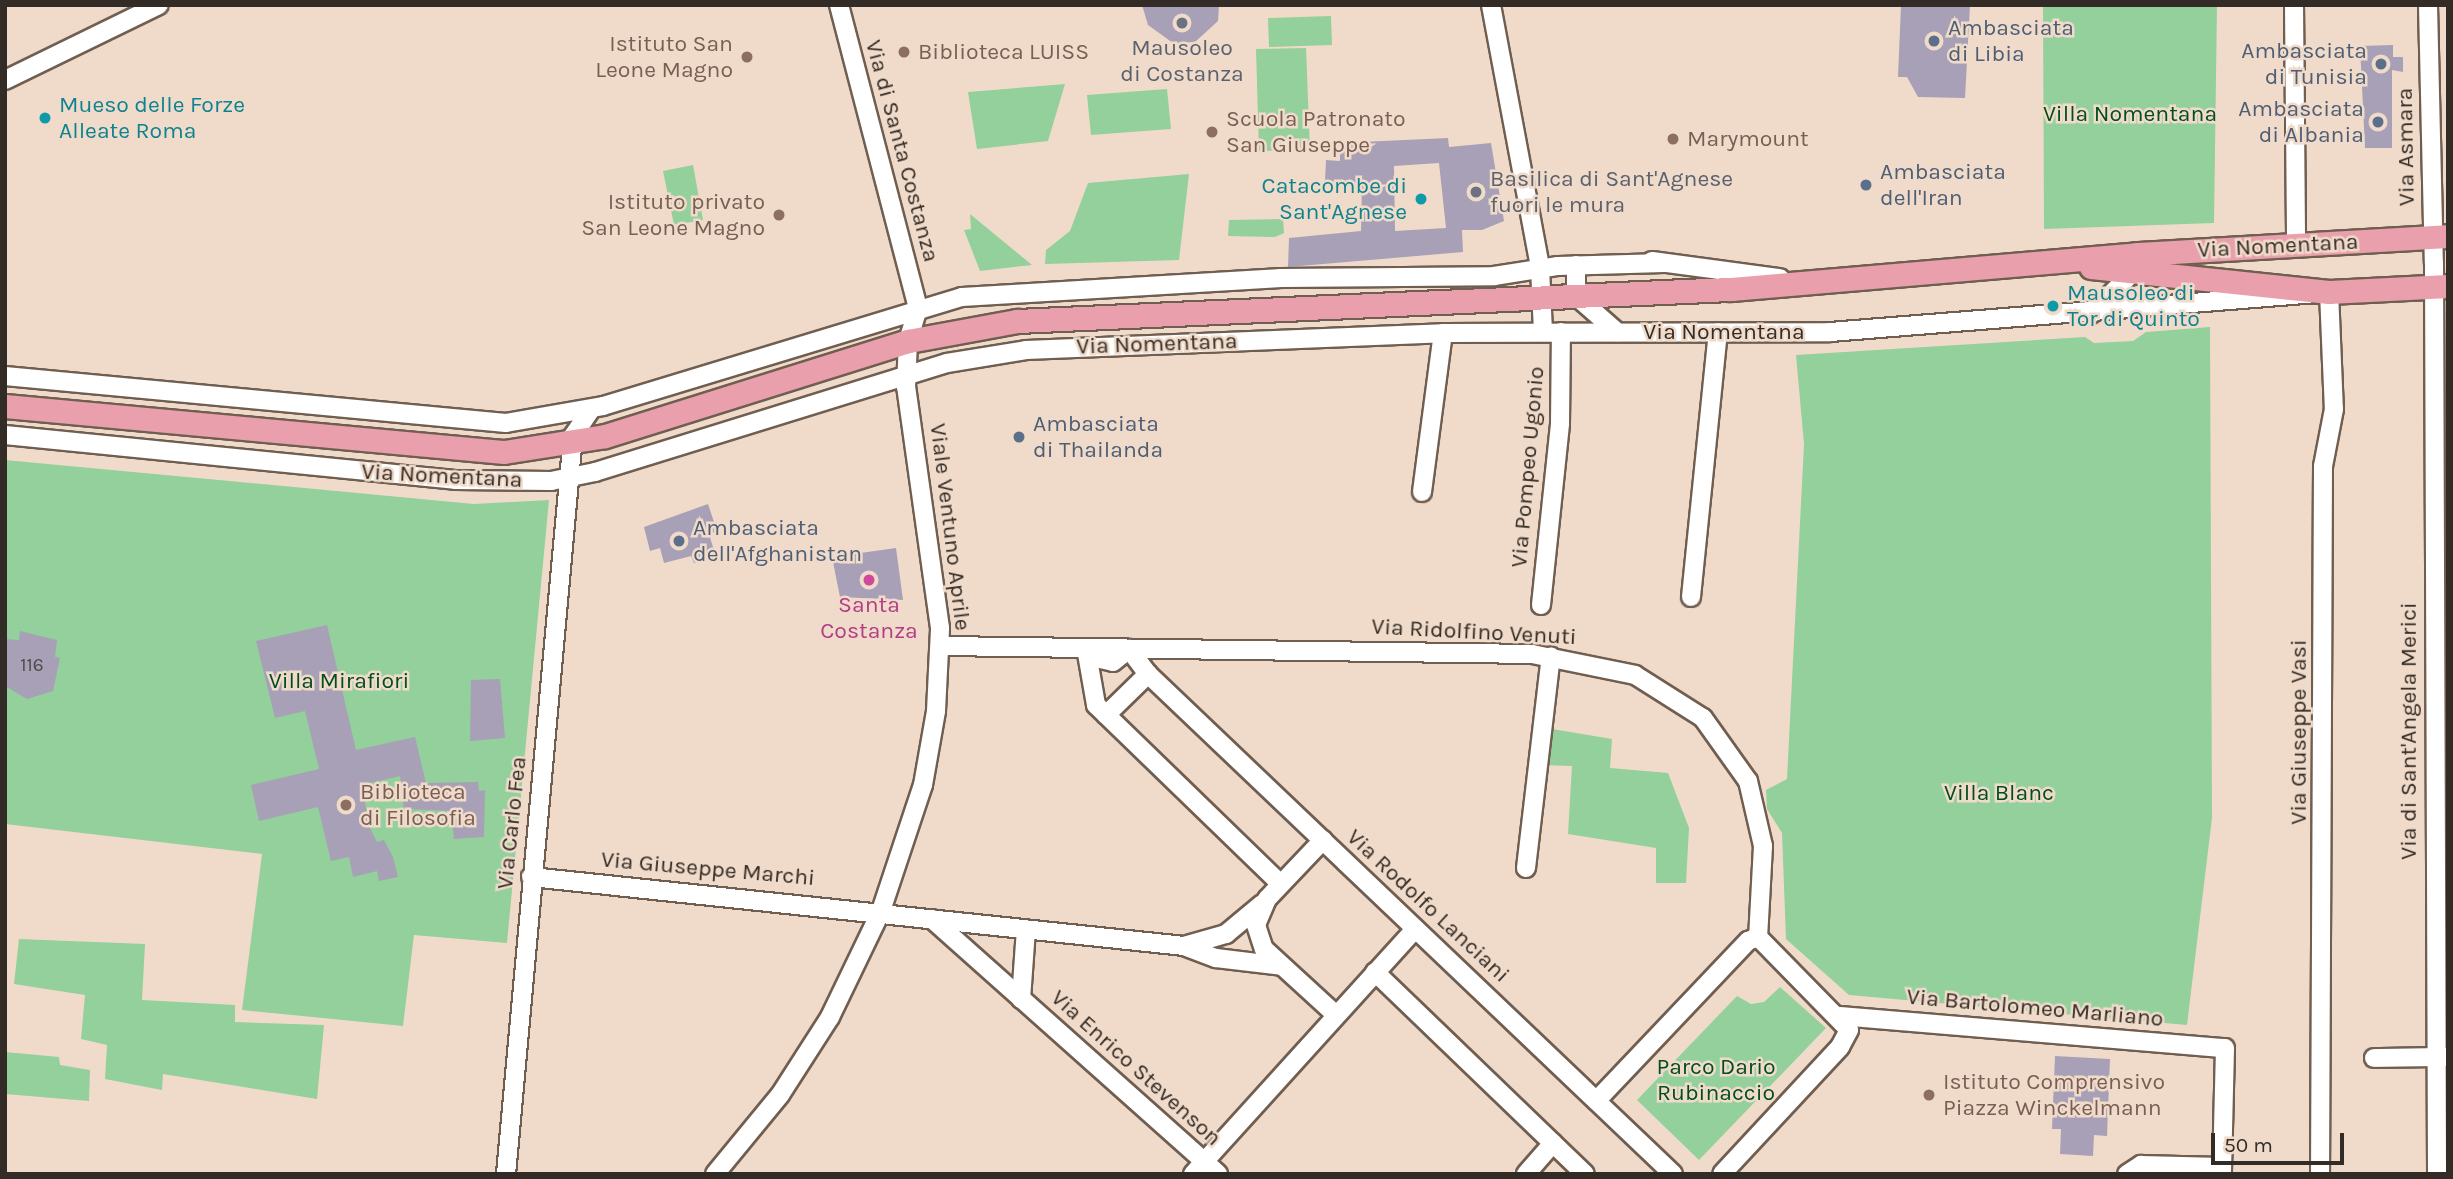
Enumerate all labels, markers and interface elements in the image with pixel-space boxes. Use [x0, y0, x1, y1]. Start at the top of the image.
place label: Ambasciata di Libia [1948, 14, 2074, 68]
marker: Mausoleo di Costanza [1174, 15, 1190, 31]
place label: Istituto San Leone Magno [595, 30, 733, 84]
marker: Ambasciata di Libia [1926, 33, 1942, 49]
place label: Mausoleo di Costanza [1120, 34, 1244, 88]
street label: Via di Santa Costanza [859, 37, 945, 265]
place label: Ambasciata di Tunisia [2241, 37, 2367, 91]
place label: Biblioteca LUISS [918, 38, 1089, 66]
marker: Biblioteca LUISS [896, 44, 912, 60]
marker: Istituto San Leone Magno [739, 49, 755, 65]
marker: Ambasciata di Tunisia [2373, 56, 2389, 72]
street label: Via Asmara [2391, 88, 2421, 206]
place label: Mueso delle Forze Alleate Roma [59, 91, 245, 145]
place label: Ambasciata di Albania [2238, 95, 2364, 149]
park label: Villa Nomentana [2043, 100, 2217, 128]
place label: Scuola Patronato San Giuseppe [1226, 105, 1406, 159]
marker: Mueso delle Forze Alleate Roma [37, 110, 53, 126]
marker: Ambasciata di Albania [2370, 114, 2386, 130]
marker: Scuola Patronato San Giuseppe [1204, 124, 1220, 140]
place label: Marymount [1687, 125, 1809, 153]
marker: Marymount [1665, 131, 1681, 147]
place label: Ambasciata dell'Iran [1880, 158, 2006, 212]
place label: Basilica di Sant'Agnese fuori le mura [1490, 165, 1733, 219]
place label: Catacombe di Sant'Agnese [1262, 172, 1407, 226]
marker: Ambasciata dell'Iran [1858, 177, 1874, 193]
marker: Basilica di Sant'Agnese fuori le mura [1468, 184, 1484, 200]
place label: Istituto privato San Leone Magno [581, 188, 765, 242]
marker: Catacombe di Sant'Agnese [1413, 191, 1429, 207]
marker: Istituto privato San Leone Magno [771, 207, 787, 223]
street label: Via Nomentana [2197, 228, 2359, 264]
place label: Mausoleo di Tor di Quinto [2067, 279, 2200, 333]
marker: Mausoleo di Tor di Quinto [2045, 298, 2061, 314]
street label: Via Nomentana [1643, 318, 1805, 346]
street label: Via Nomentana [1076, 327, 1238, 361]
street label: Via Pompeo Ugonio [1505, 365, 1551, 569]
place label: Ambasciata di Thailanda [1033, 410, 1163, 464]
street label: Viale Ventuno Aprile [924, 422, 976, 632]
marker: Ambasciata di Thailanda [1011, 429, 1027, 445]
street label: Via Nomentana [361, 458, 523, 494]
place label: Ambasciata dell'Afghanistan [693, 514, 862, 568]
marker: Ambasciata dell'Afghanistan [671, 533, 687, 549]
marker: Santa Costanza [861, 572, 877, 588]
place label: Santa Costanza [820, 591, 918, 645]
street label: Via di Sant'Angela Merici [2395, 602, 2423, 860]
street label: Via Ridolfino Venuti [1371, 613, 1577, 651]
street label: Via Giuseppe Vasi [2285, 639, 2313, 825]
house number: 116 [20, 655, 44, 677]
park label: Villa Mirafiori [269, 667, 409, 695]
street label: Via Carlo Fea [491, 755, 533, 891]
place label: Biblioteca di Filosofia [360, 778, 476, 832]
park label: Villa Blanc [1944, 779, 2054, 807]
marker: Biblioteca di Filosofia [338, 797, 354, 813]
street label: Via Rodolfo Lanciani [1341, 823, 1515, 989]
street label: Via Giuseppe Marchi [600, 846, 816, 892]
street label: Via Bartolomeo Marliano [1905, 983, 2165, 1033]
street label: Via Enrico Stevenson [1045, 984, 1227, 1152]
park label: Parco Dario Rubinaccio [1656, 1053, 1776, 1107]
place label: Istituto Comprensivo Piazza Winckelmann [1943, 1068, 2165, 1122]
marker: Istituto Comprensivo Piazza Winckelmann [1921, 1087, 1937, 1103]
scale bar [2215, 1120, 2348, 1164]
text: 50 m [2224, 1133, 2273, 1157]

